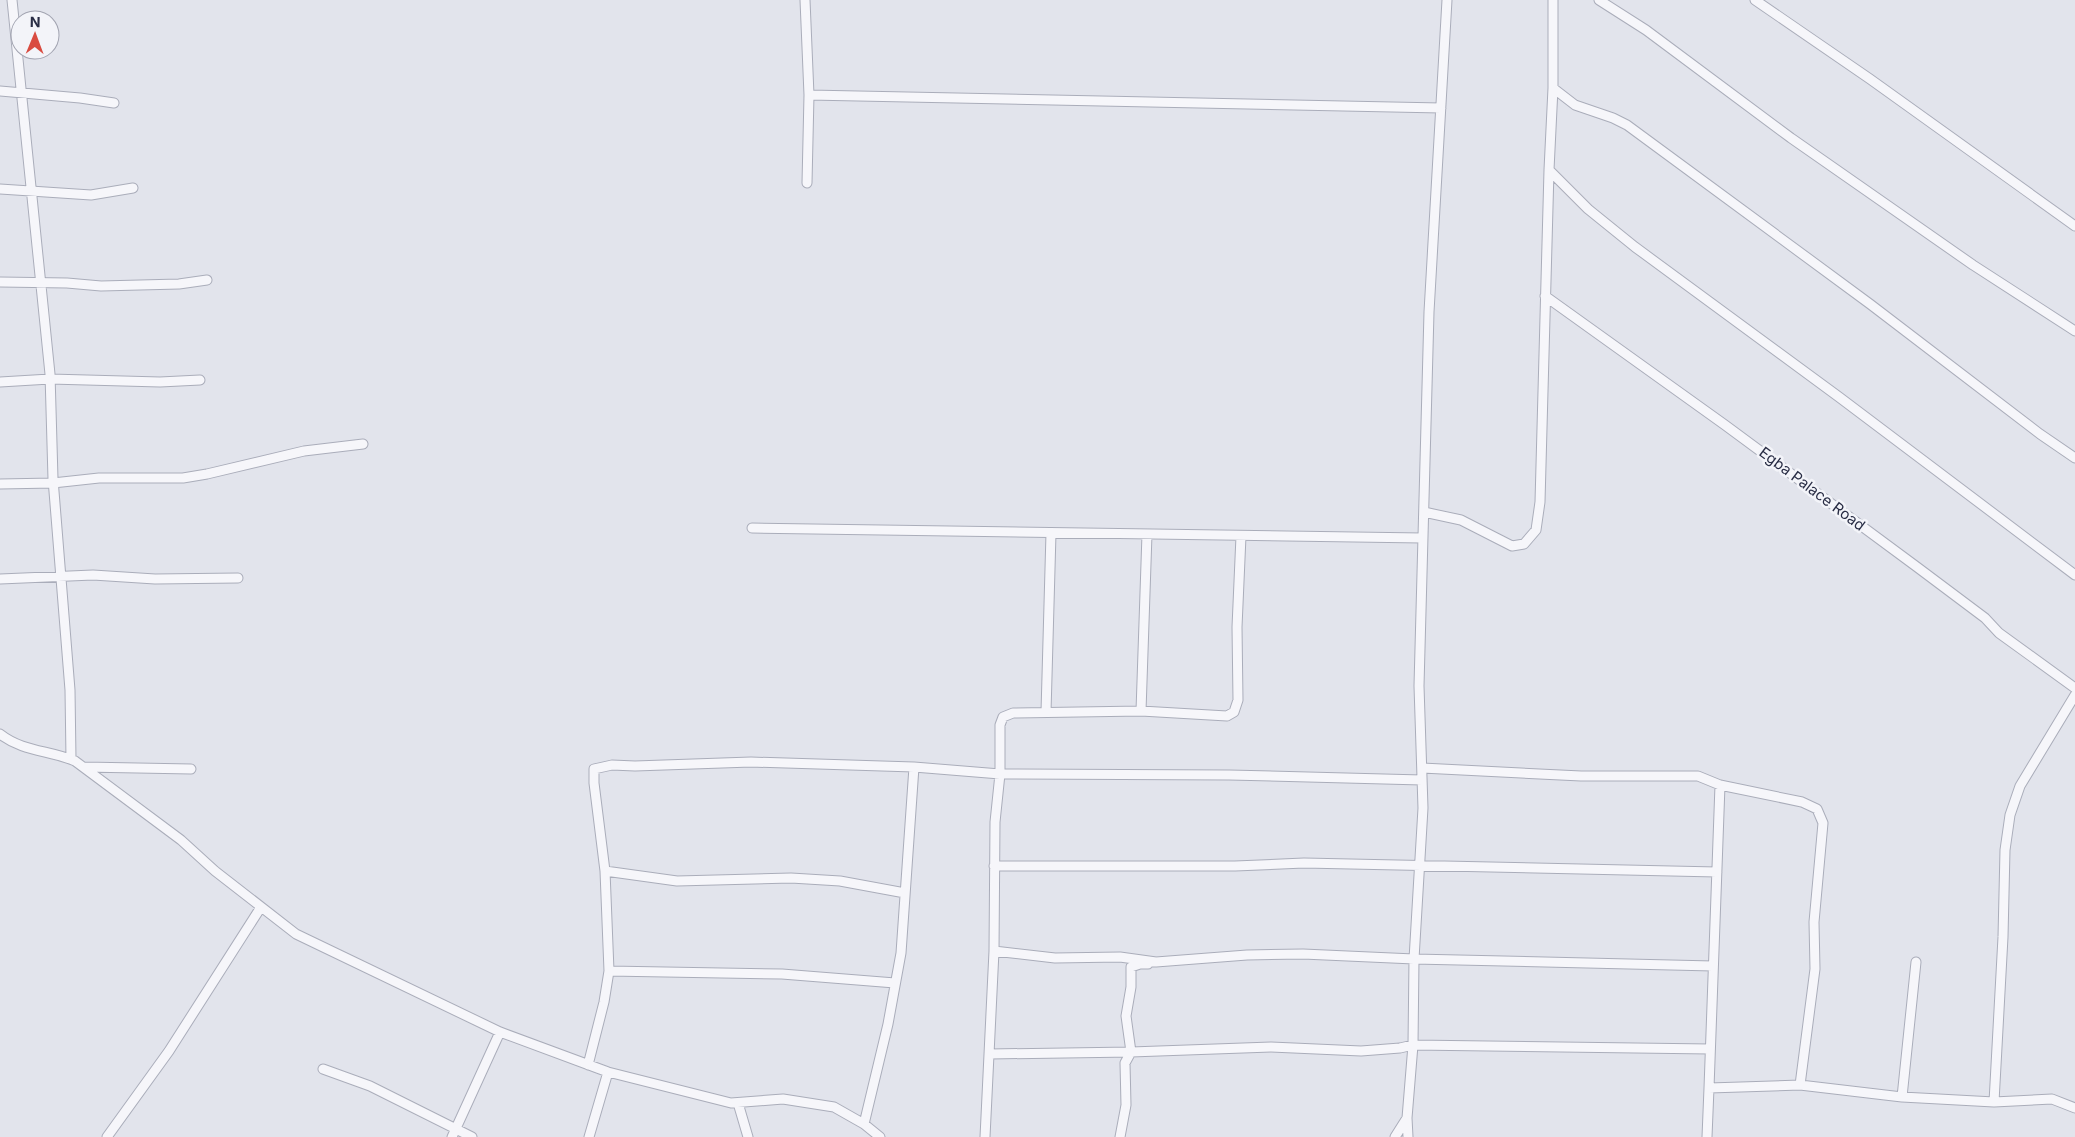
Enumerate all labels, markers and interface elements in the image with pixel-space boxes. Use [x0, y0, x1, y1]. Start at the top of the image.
north arrow [10, 10, 60, 60]
text: N [30, 13, 41, 30]
street label: Egba Palace Road [1755, 443, 1869, 535]

